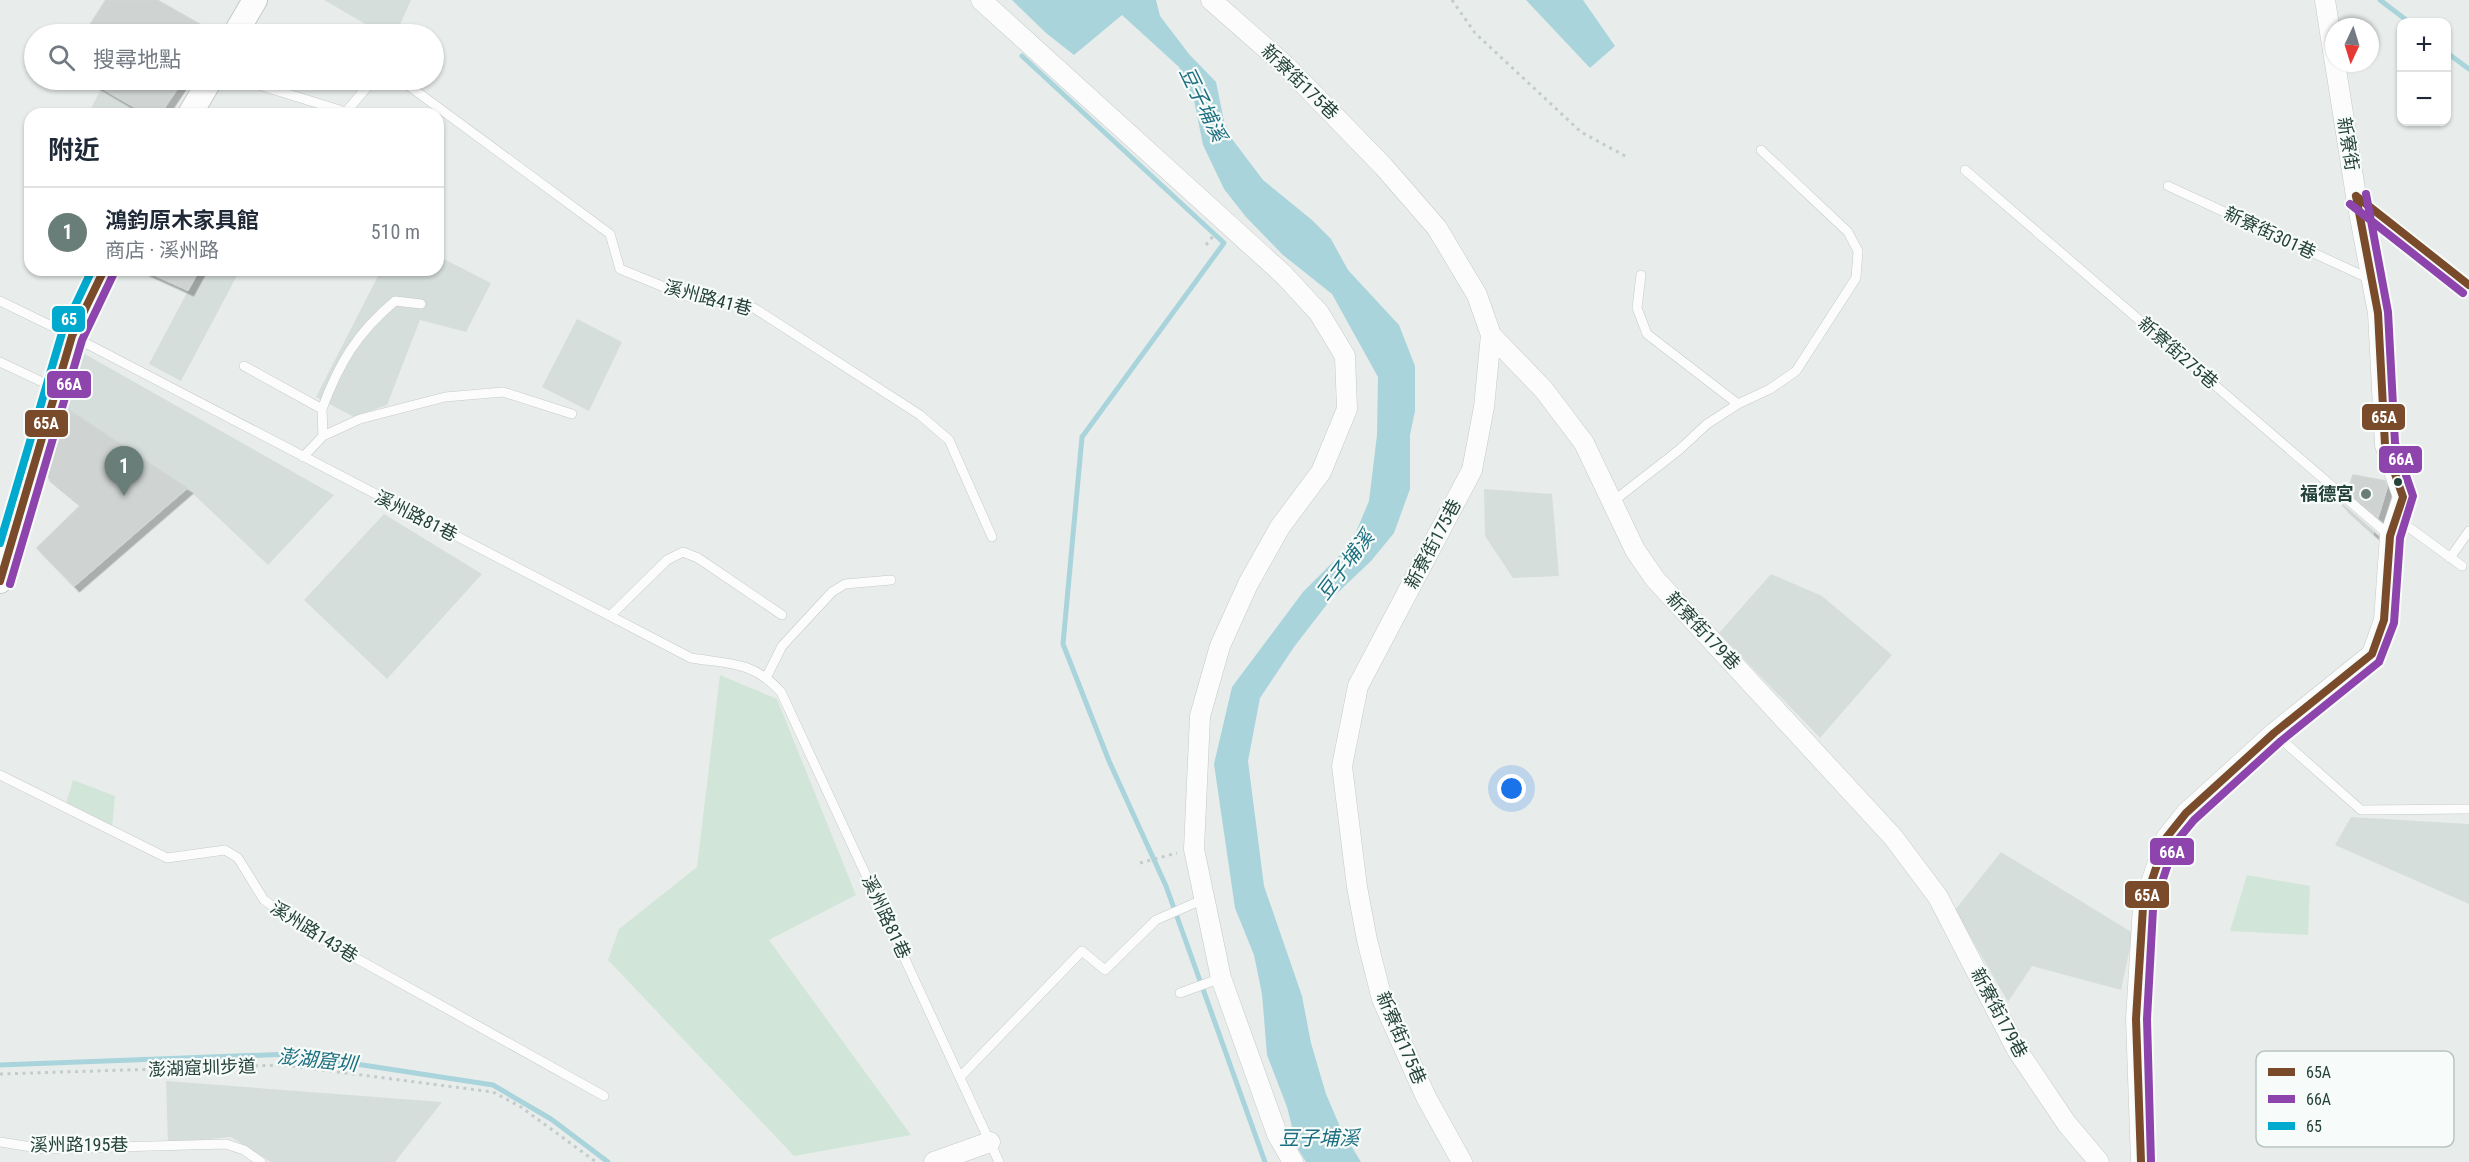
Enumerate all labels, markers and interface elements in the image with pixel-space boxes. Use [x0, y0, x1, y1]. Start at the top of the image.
north arrow [2325, 18, 2379, 72]
map controls [2397, 18, 2451, 126]
button: + [2397, 18, 2451, 72]
search box [24, 24, 444, 90]
street label: 新寮街175巷 [1258, 40, 1343, 123]
icon: search [45, 41, 78, 74]
text: 搜尋地點 [93, 47, 181, 72]
water label: 豆子埔溪 [1175, 63, 1233, 148]
button: − [2397, 72, 2451, 126]
street label: 新寮街 [2334, 116, 2363, 172]
text: 附近 [48, 135, 100, 165]
street label: 新寮街301巷 [2221, 202, 2319, 263]
text: 鴻鈞原木家具館 [105, 208, 259, 233]
text: 1 [62, 220, 73, 244]
text: 510 m [371, 220, 420, 244]
text: 商店 · 溪州路 [105, 238, 219, 262]
street label: 溪州路41巷 [662, 276, 754, 319]
line badge: 65 [51, 305, 86, 333]
text: 65 [61, 310, 77, 329]
street label: 新寮街275巷 [2134, 312, 2222, 393]
line badge: 66A [46, 370, 92, 399]
text: 66A [56, 375, 82, 394]
line badge: 65A [2361, 403, 2406, 431]
text: 65A [2371, 408, 2397, 427]
line badge: 65A [24, 409, 69, 438]
text: 65A [33, 414, 59, 433]
line badge: 66A [2378, 445, 2423, 474]
pin: 1 [104, 446, 144, 496]
text: 66A [2388, 450, 2414, 469]
unlabelled marker [2392, 476, 2404, 488]
place label: 福德宮 [2300, 483, 2354, 504]
street label: 溪州路81巷 [371, 486, 461, 545]
marker: 福德宮 [2359, 487, 2373, 501]
street label: 新寮街175巷 [1400, 495, 1465, 592]
water label: 豆子埔溪 [1311, 523, 1380, 604]
street label: 新寮街179巷 [1662, 587, 1745, 674]
your location [1497, 774, 1526, 803]
line badge: 66A [2149, 837, 2195, 866]
text: 66A [2159, 843, 2185, 862]
street label: 溪州路81巷 [858, 872, 915, 962]
line badge: 65A [2124, 880, 2170, 909]
text: 65A [2134, 886, 2160, 905]
street label: 溪州路143巷 [267, 897, 362, 967]
street label: 新寮街179巷 [1967, 964, 2032, 1061]
street label: 新寮街175巷 [1373, 988, 1430, 1087]
water label: 澎湖窟圳 [276, 1044, 361, 1076]
legend [2256, 1051, 2454, 1147]
street label: 澎湖窟圳步道 [148, 1055, 256, 1080]
text: 65A [2306, 1063, 2331, 1082]
text: 66A [2306, 1090, 2331, 1109]
text: 65 [2306, 1117, 2322, 1136]
water label: 豆子埔溪 [1279, 1126, 1362, 1150]
street label: 溪州路195巷 [30, 1134, 128, 1155]

